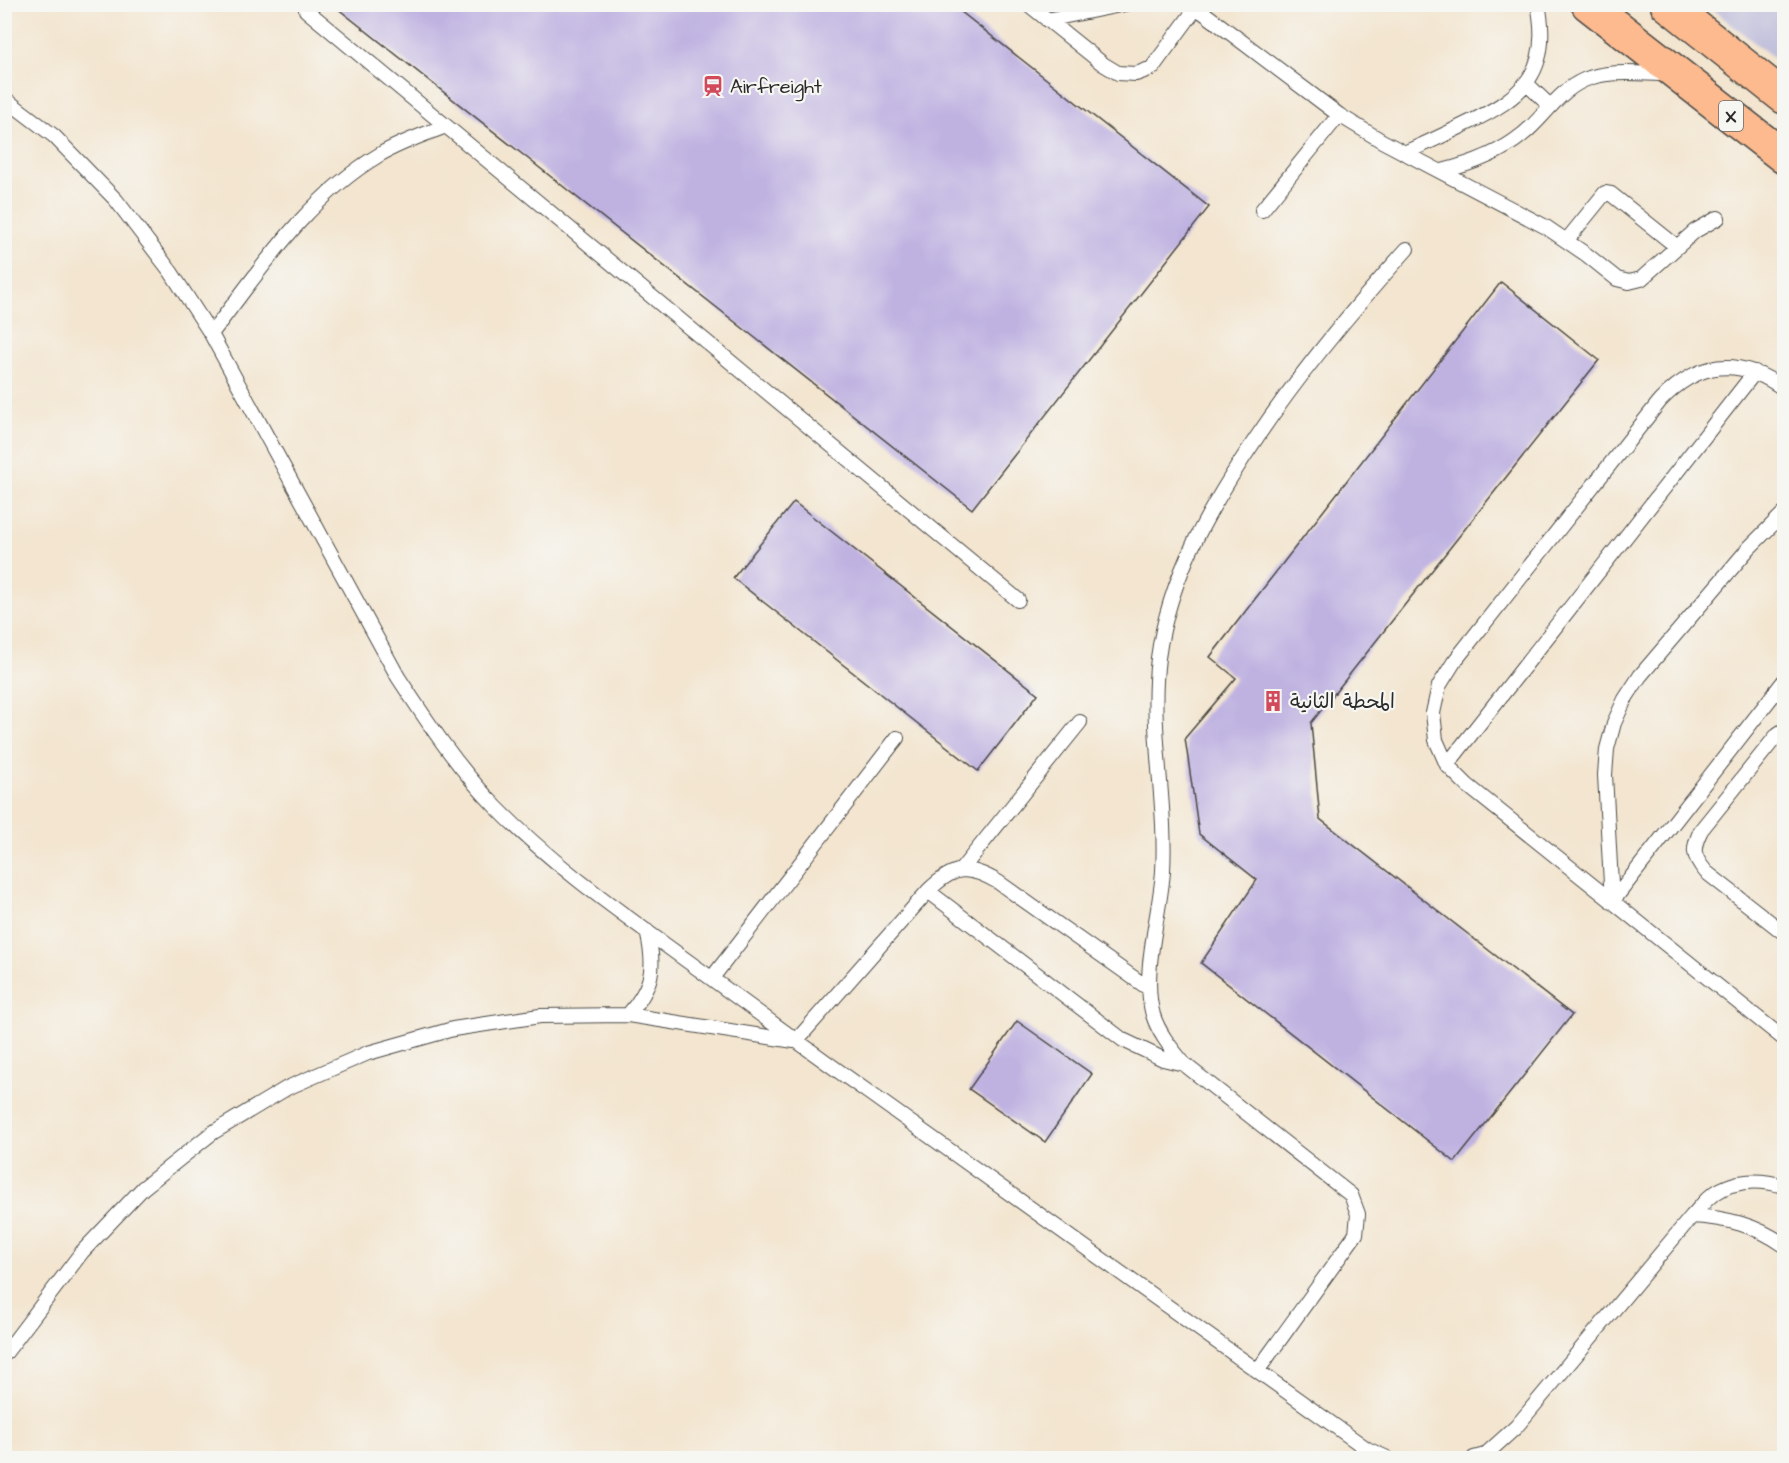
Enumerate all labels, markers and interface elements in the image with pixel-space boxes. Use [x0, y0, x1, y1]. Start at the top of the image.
place label: Airfreight [730, 73, 822, 102]
station icon: Airfreight [701, 74, 725, 98]
road number: X [1719, 101, 1743, 131]
place label: المحطة الثانية [1290, 688, 1395, 716]
building icon: المحطة الثانية [1261, 689, 1285, 713]

